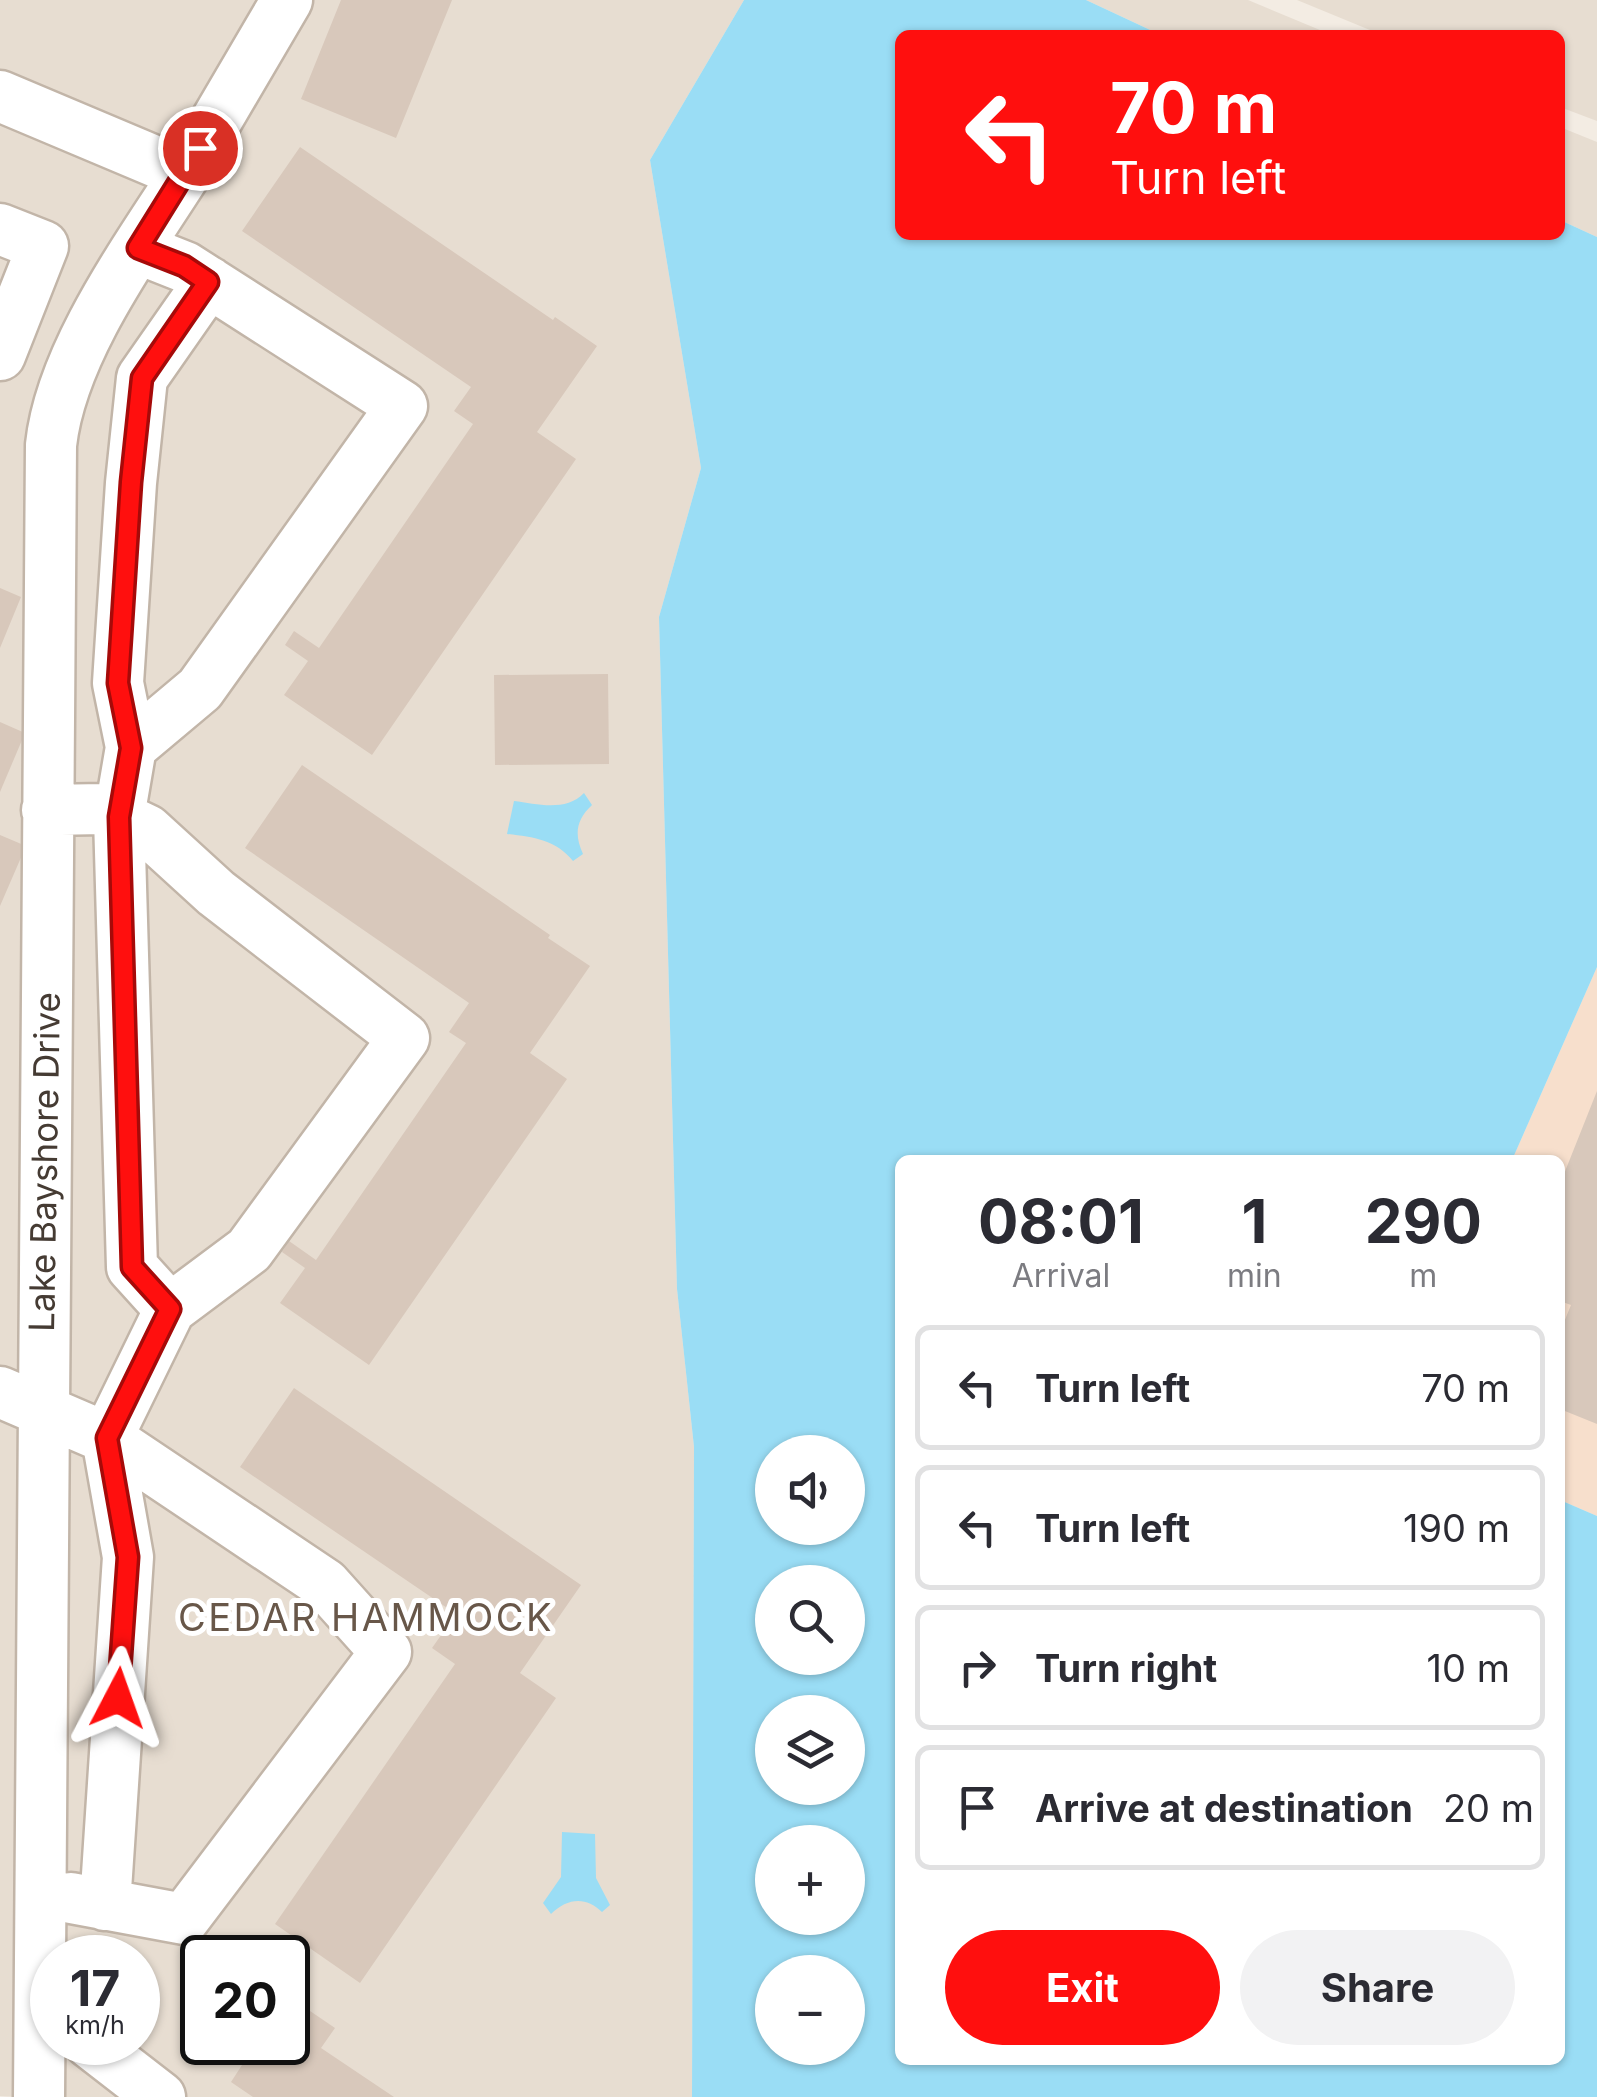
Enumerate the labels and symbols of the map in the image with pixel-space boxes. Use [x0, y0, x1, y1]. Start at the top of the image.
pin [158, 106, 243, 191]
street label: Lake Bayshore Drive [20, 992, 68, 1332]
district label: CEDAR HAMMOCK [178, 1594, 554, 1640]
position arrow [66, 1646, 170, 1750]
speed limit sign: 20 [180, 1935, 310, 2065]

